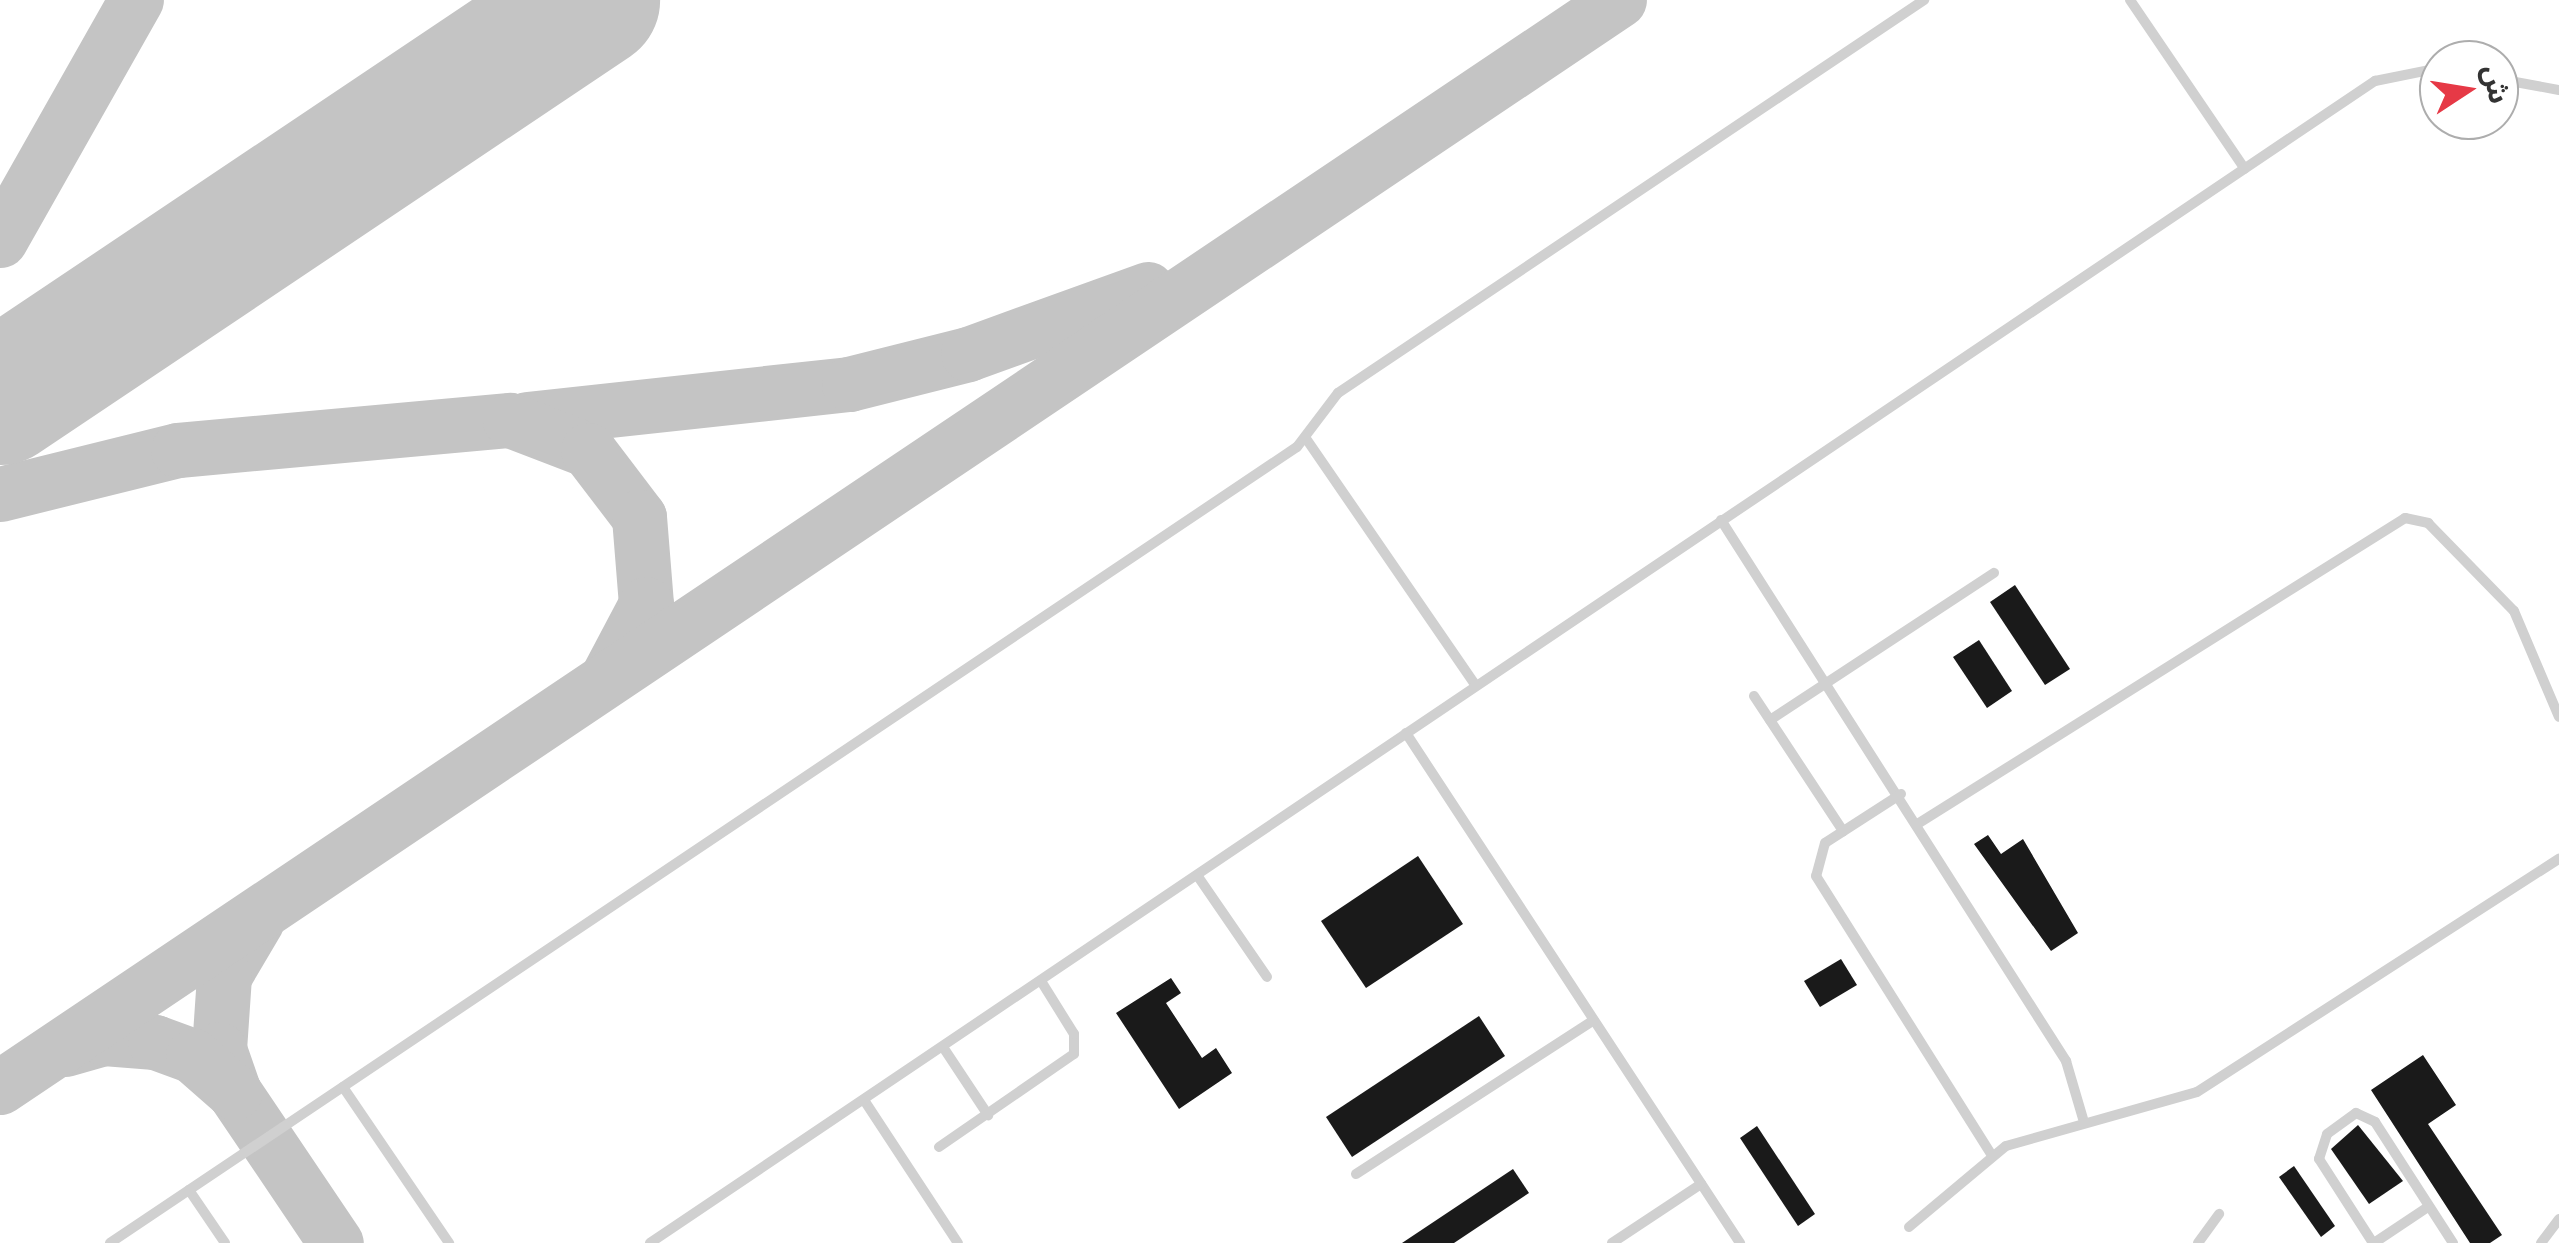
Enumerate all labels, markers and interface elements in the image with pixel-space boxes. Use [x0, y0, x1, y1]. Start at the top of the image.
north arrow [2419, 40, 2519, 140]
text: ش [2475, 62, 2518, 107]

